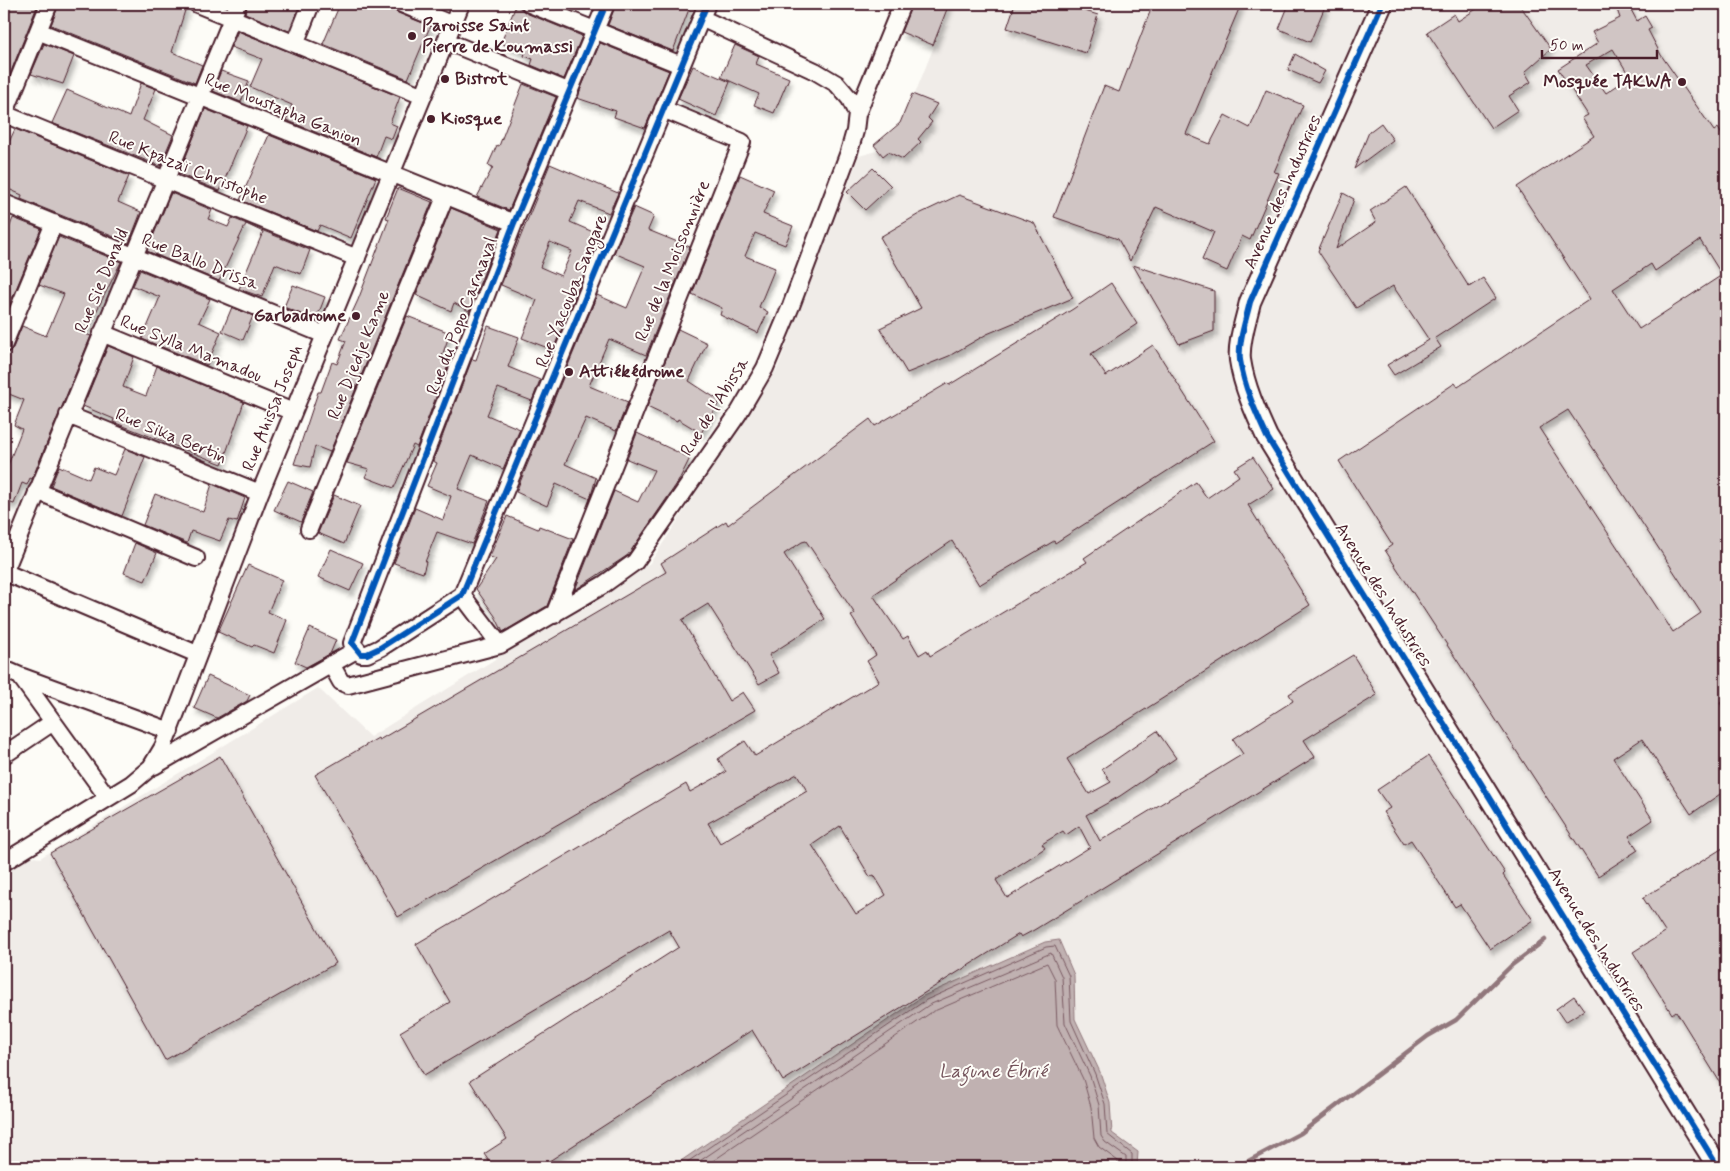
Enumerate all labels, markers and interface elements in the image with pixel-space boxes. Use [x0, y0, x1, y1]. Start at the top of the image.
place label: Paroisse Saint Pierre de Koumassi [422, 14, 573, 59]
scale bar [1542, 28, 1658, 60]
marker: Paroisse Saint Pierre de Koumassi [406, 30, 418, 42]
text: 50 m [1550, 36, 1584, 56]
street label: Rue Moustapha Ganion [201, 67, 365, 153]
place label: Bistrot [455, 67, 508, 91]
place label: Mosquée TAKWA [1543, 70, 1672, 94]
marker: Bistrot [439, 73, 451, 85]
marker: Mosquée TAKWA [1676, 76, 1688, 88]
place label: Kiosque [441, 107, 502, 131]
street label: Avenue des Industries [1238, 111, 1328, 273]
marker: Kiosque [425, 113, 437, 125]
street label: Rue Kpazaï Christophe [105, 125, 271, 211]
street label: Rue de la Moissonnière [630, 177, 716, 345]
street label: Rue Yacouba Sangare [530, 211, 615, 372]
street label: Rue Sie Donald [69, 225, 135, 337]
street label: Rue Ballo Drissa [138, 228, 262, 296]
street label: Rue du Popo Carnaval [421, 234, 503, 398]
street label: Rue Djedje Kame [322, 287, 396, 423]
place label: Garbadrome [254, 304, 346, 328]
street label: Rue Sylla Mamadou [116, 310, 266, 388]
marker: Garbadrome [350, 310, 362, 322]
street label: Rue Ahissa Joseph [237, 341, 309, 475]
street label: Rue de l'Abissa [675, 353, 755, 461]
place label: Attiékédrome [579, 360, 684, 384]
marker: Attiékédrome [563, 366, 575, 378]
street label: Rue Sika Bertin [112, 403, 230, 469]
street label: Avenue des Industries [1329, 518, 1437, 672]
street label: Avenue des Industries [1542, 863, 1650, 1017]
water label: Lagune Ébrié [939, 1059, 1049, 1086]

